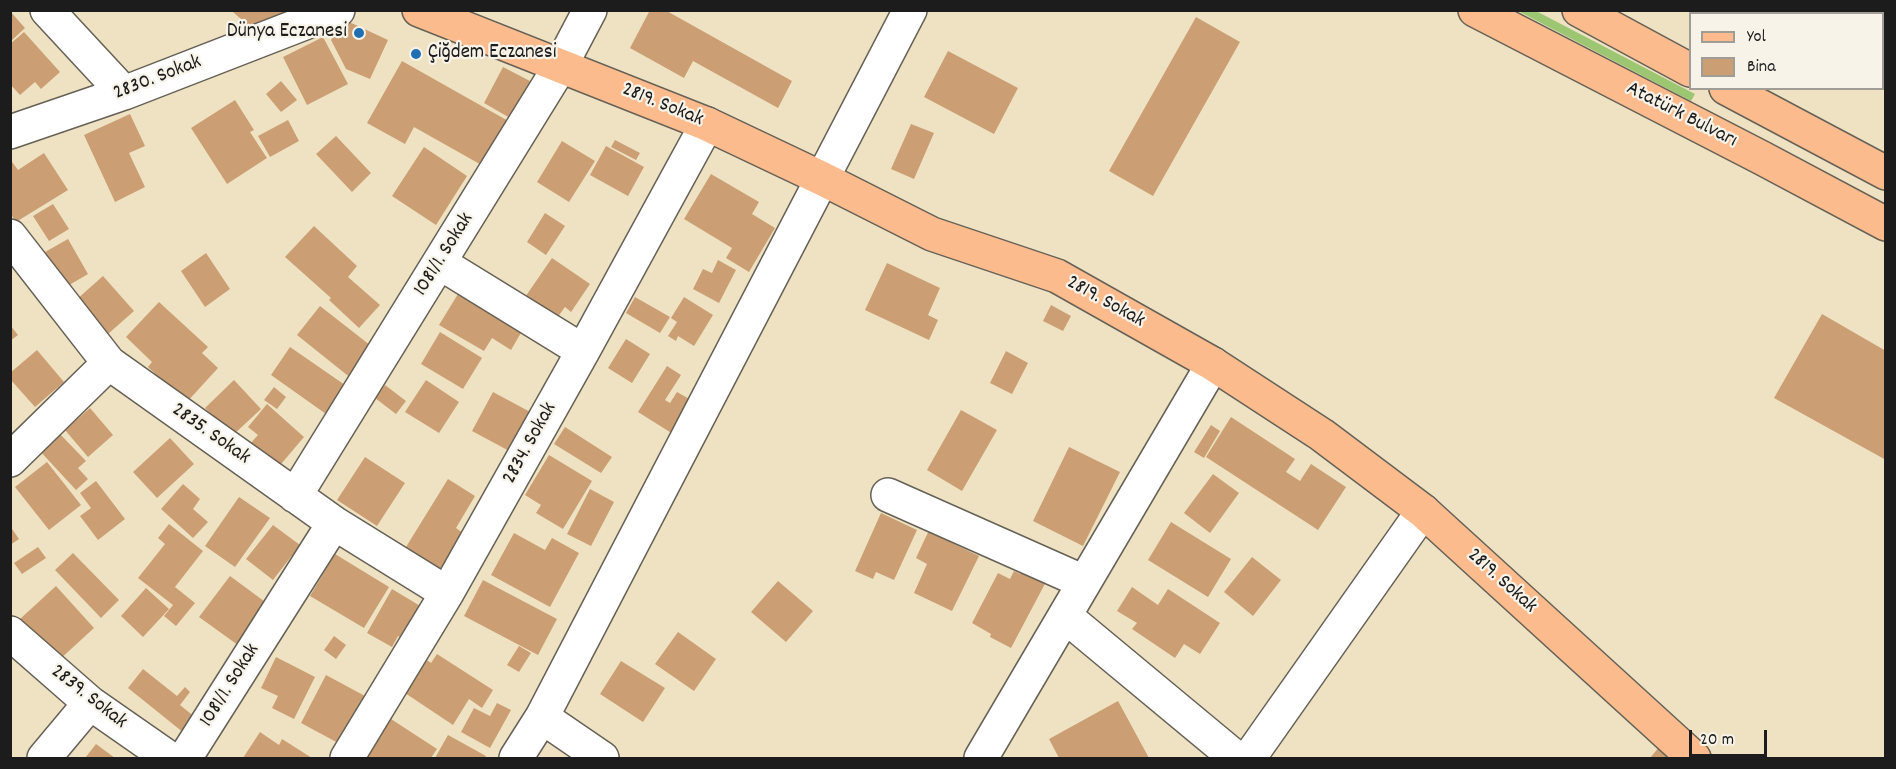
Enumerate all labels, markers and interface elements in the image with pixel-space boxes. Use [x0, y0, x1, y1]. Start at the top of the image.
legend [1689, 12, 1884, 90]
place label: Dünya Eczanesi [227, 20, 347, 46]
text: Yol [1747, 25, 1766, 50]
marker: Dünya Eczanesi [352, 26, 366, 40]
place label: Çiğdem Eczanesi [428, 41, 557, 67]
marker: Çiğdem Eczanesi [409, 47, 423, 61]
street label: 2830. Sokak [110, 51, 206, 107]
text: Bina [1747, 55, 1776, 80]
street label: Atatürk Bulvarı [1621, 77, 1741, 155]
street label: 2819. Sokak [618, 78, 706, 134]
street label: 1081/1. Sokak [410, 209, 480, 301]
street label: 2819. Sokak [1061, 271, 1149, 335]
street label: 2835. Sokak [166, 399, 254, 471]
street label: 2834. Sokak [498, 399, 564, 489]
street label: 2819. Sokak [1461, 544, 1541, 620]
street label: 1081/1. Sokak [196, 640, 266, 732]
street label: 2839. Sokak [45, 660, 131, 736]
scale bar [1692, 718, 1770, 756]
text: 20 m [1700, 728, 1734, 753]

